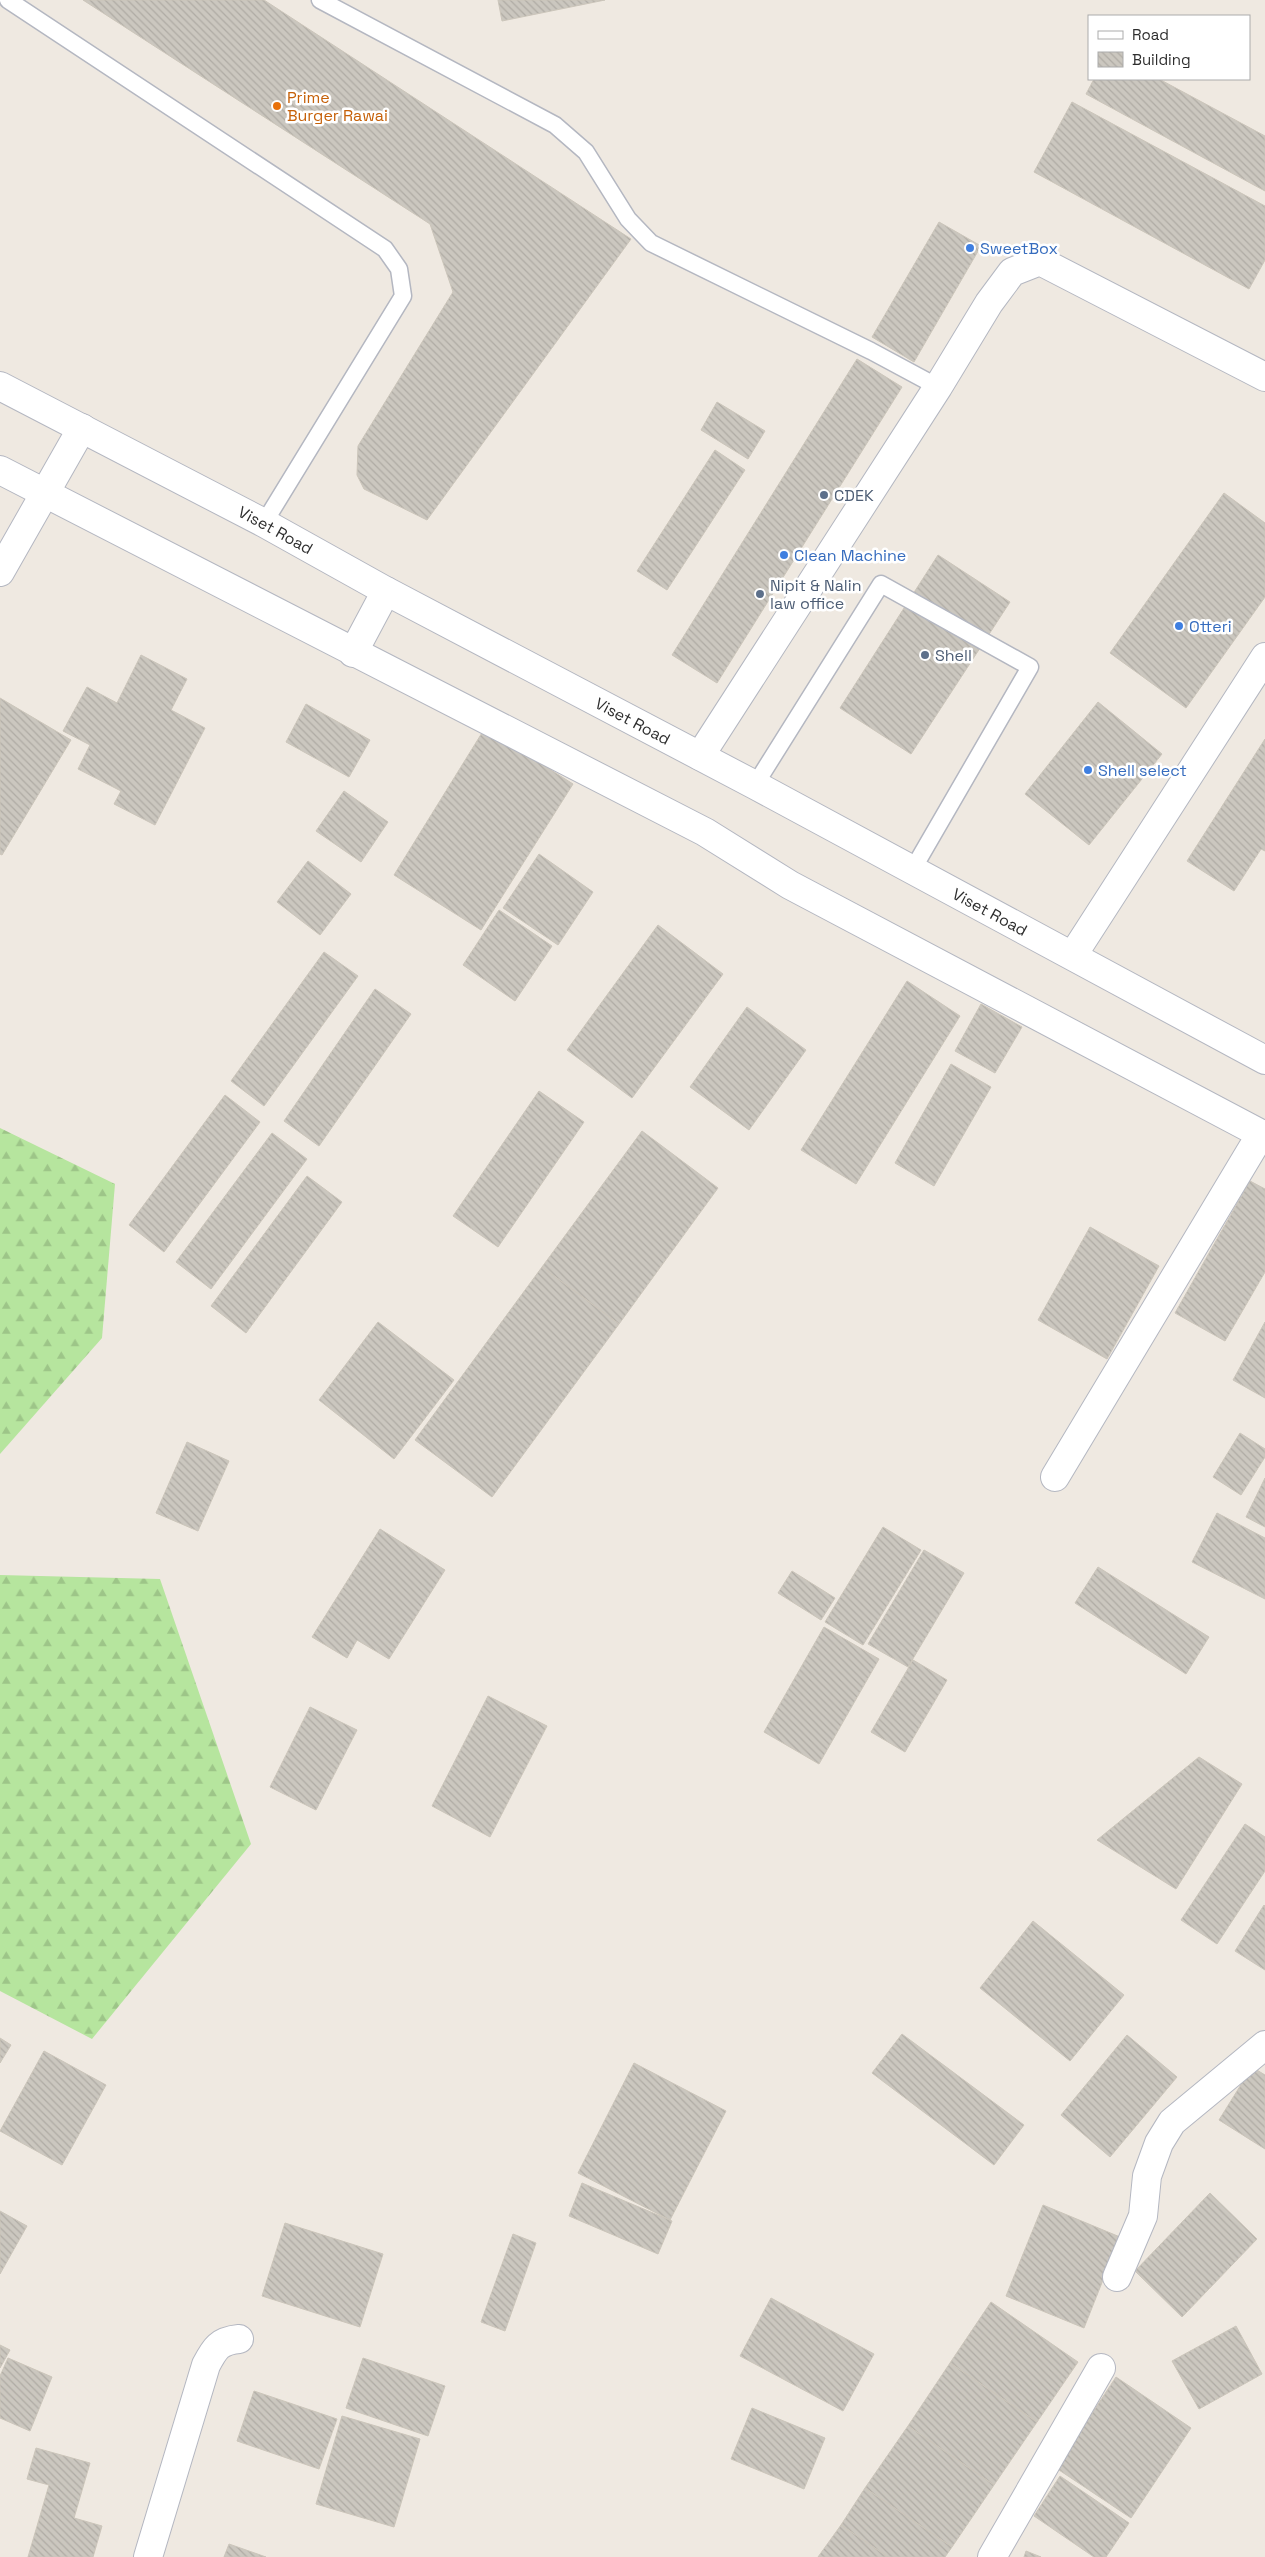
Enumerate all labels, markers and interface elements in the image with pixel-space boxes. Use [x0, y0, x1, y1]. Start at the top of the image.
legend [1088, 15, 1250, 80]
text: Road [1132, 25, 1169, 44]
text: Building [1132, 50, 1191, 69]
place label: Prime Burger Rawai [287, 87, 388, 126]
marker: Prime Burger Rawai [271, 100, 283, 112]
place label: SweetBox [980, 238, 1058, 259]
marker: SweetBox [964, 242, 976, 254]
place label: CDEK [834, 485, 874, 506]
marker: CDEK [818, 489, 830, 501]
street label: Viset Road [235, 501, 317, 559]
place label: Clean Machine [794, 545, 906, 566]
marker: Clean Machine [778, 549, 790, 561]
place label: Nipit & Nalin law office [770, 575, 862, 614]
marker: Nipit & Nalin law office [754, 588, 766, 600]
place label: Otteri [1189, 616, 1232, 637]
marker: Otteri [1173, 620, 1185, 632]
place label: Shell [935, 645, 972, 666]
marker: Shell [919, 649, 931, 661]
street label: Viset Road [592, 692, 674, 749]
place label: Shell select [1098, 760, 1187, 781]
marker: Shell select [1082, 764, 1094, 776]
street label: Viset Road [949, 883, 1031, 940]

